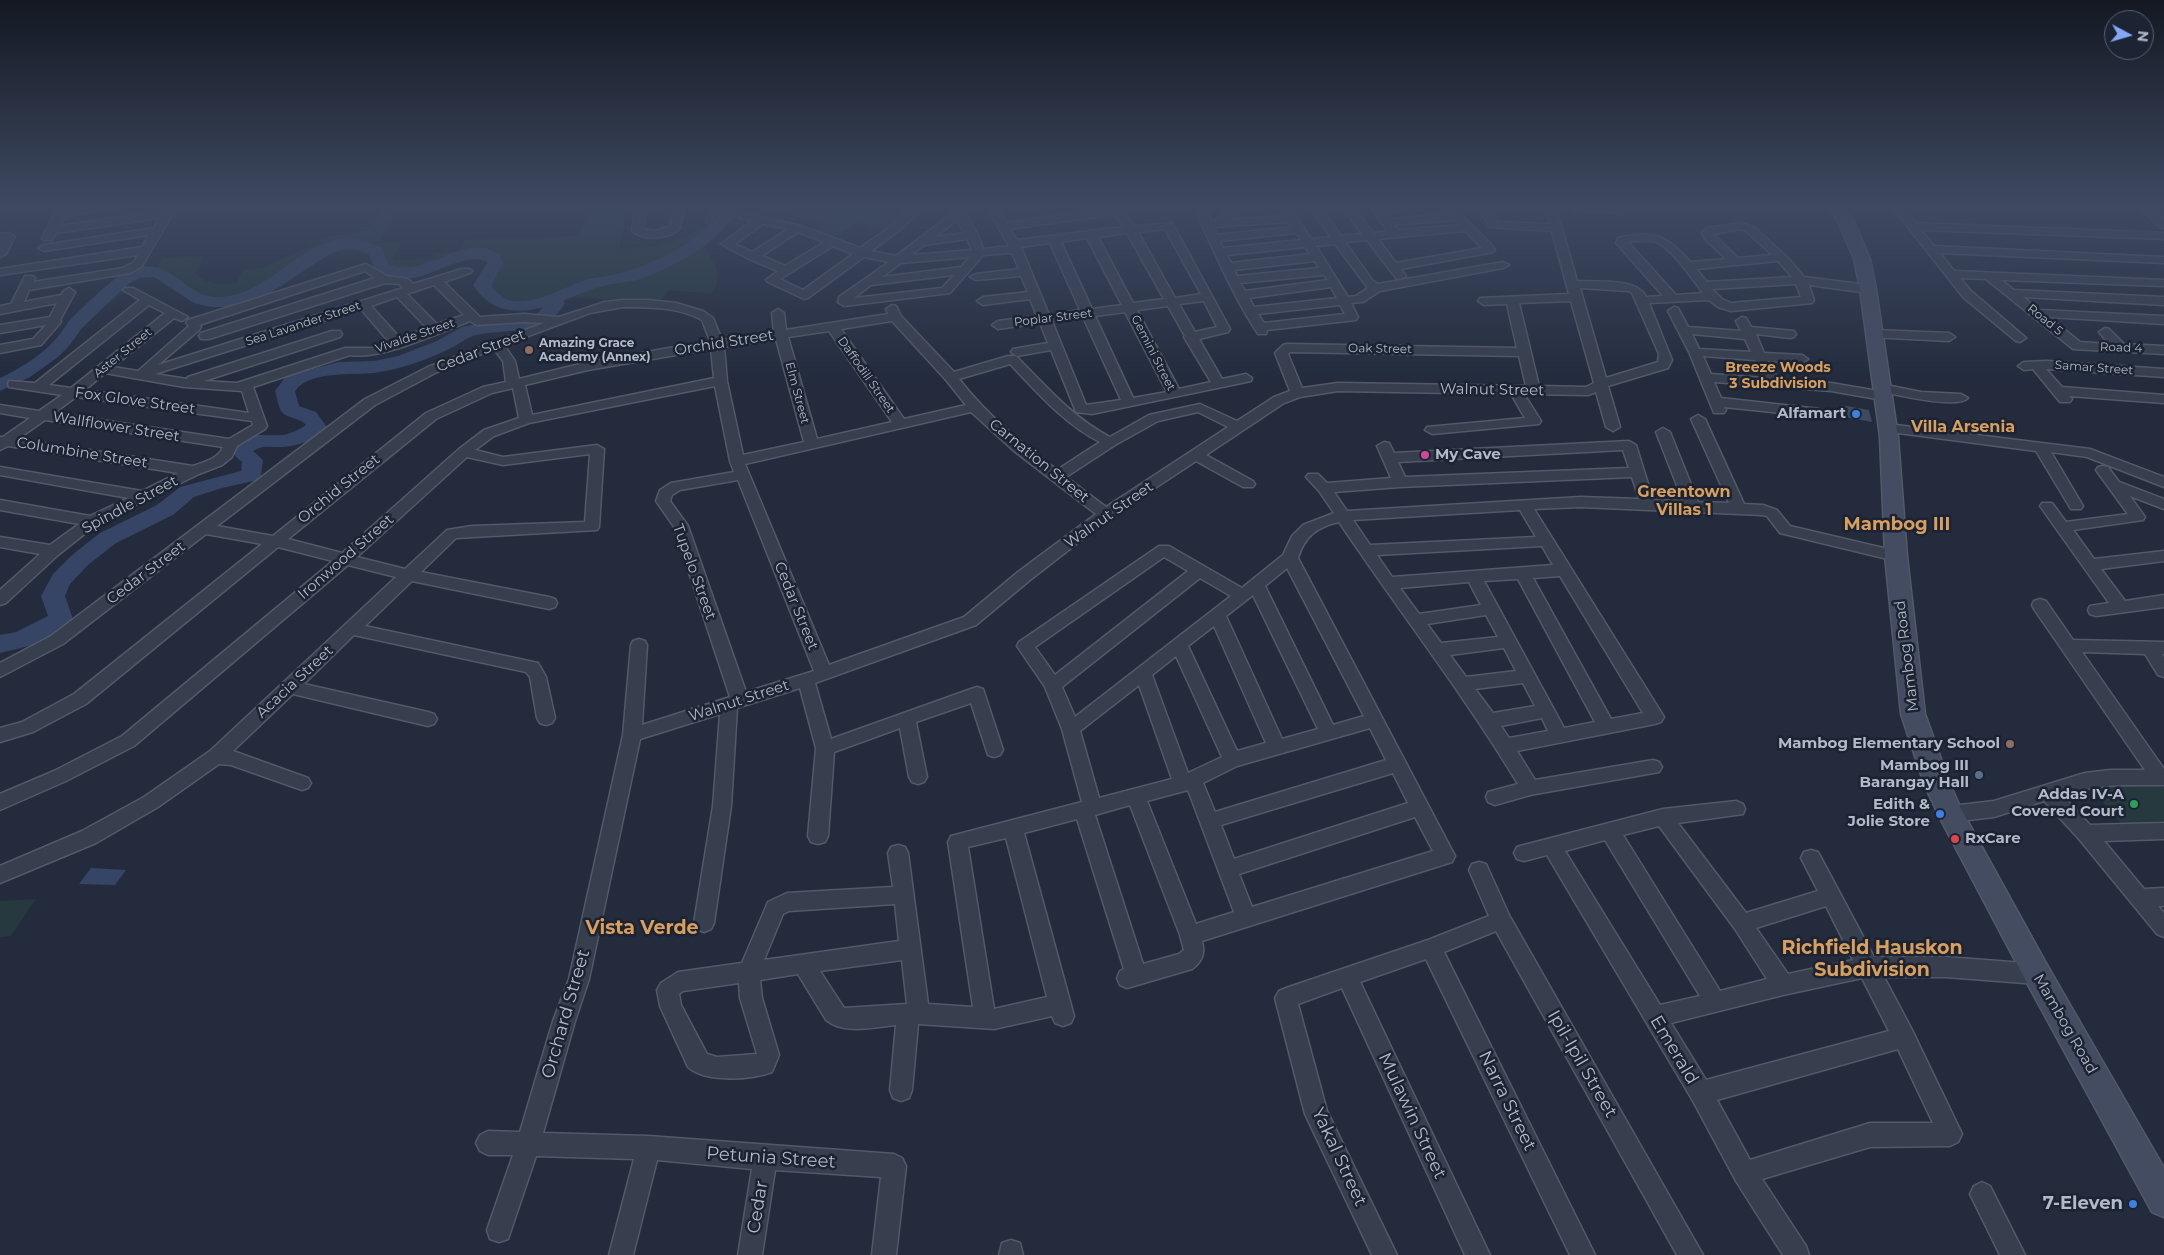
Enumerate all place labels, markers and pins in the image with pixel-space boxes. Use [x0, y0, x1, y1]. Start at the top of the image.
place label: Amazing Grace Academy (Annex) [539, 336, 651, 364]
marker: Amazing Grace Academy (Annex) [523, 344, 535, 356]
place label: Alfamart [1777, 405, 1846, 423]
marker: Alfamart [1850, 408, 1862, 420]
place label: My Cave [1435, 446, 1501, 464]
marker: My Cave [1419, 449, 1431, 461]
place label: Mambog Elementary School [1778, 735, 2000, 753]
marker: Mambog Elementary School [2004, 738, 2016, 750]
place label: Mambog III Barangay Hall [1859, 757, 1969, 792]
marker: Mambog III Barangay Hall [1973, 769, 1985, 781]
place label: Addas IV-A Covered Court [2011, 786, 2124, 821]
place label: Edith & Jolie Store [1848, 796, 1930, 831]
marker: Addas IV-A Covered Court [2128, 798, 2140, 810]
marker: Edith & Jolie Store [1934, 808, 1946, 820]
place label: RxCare [1965, 830, 2021, 848]
marker: RxCare [1949, 833, 1961, 845]
place label: 7-Eleven [2043, 1193, 2123, 1215]
marker: 7-Eleven [2127, 1198, 2139, 1210]

